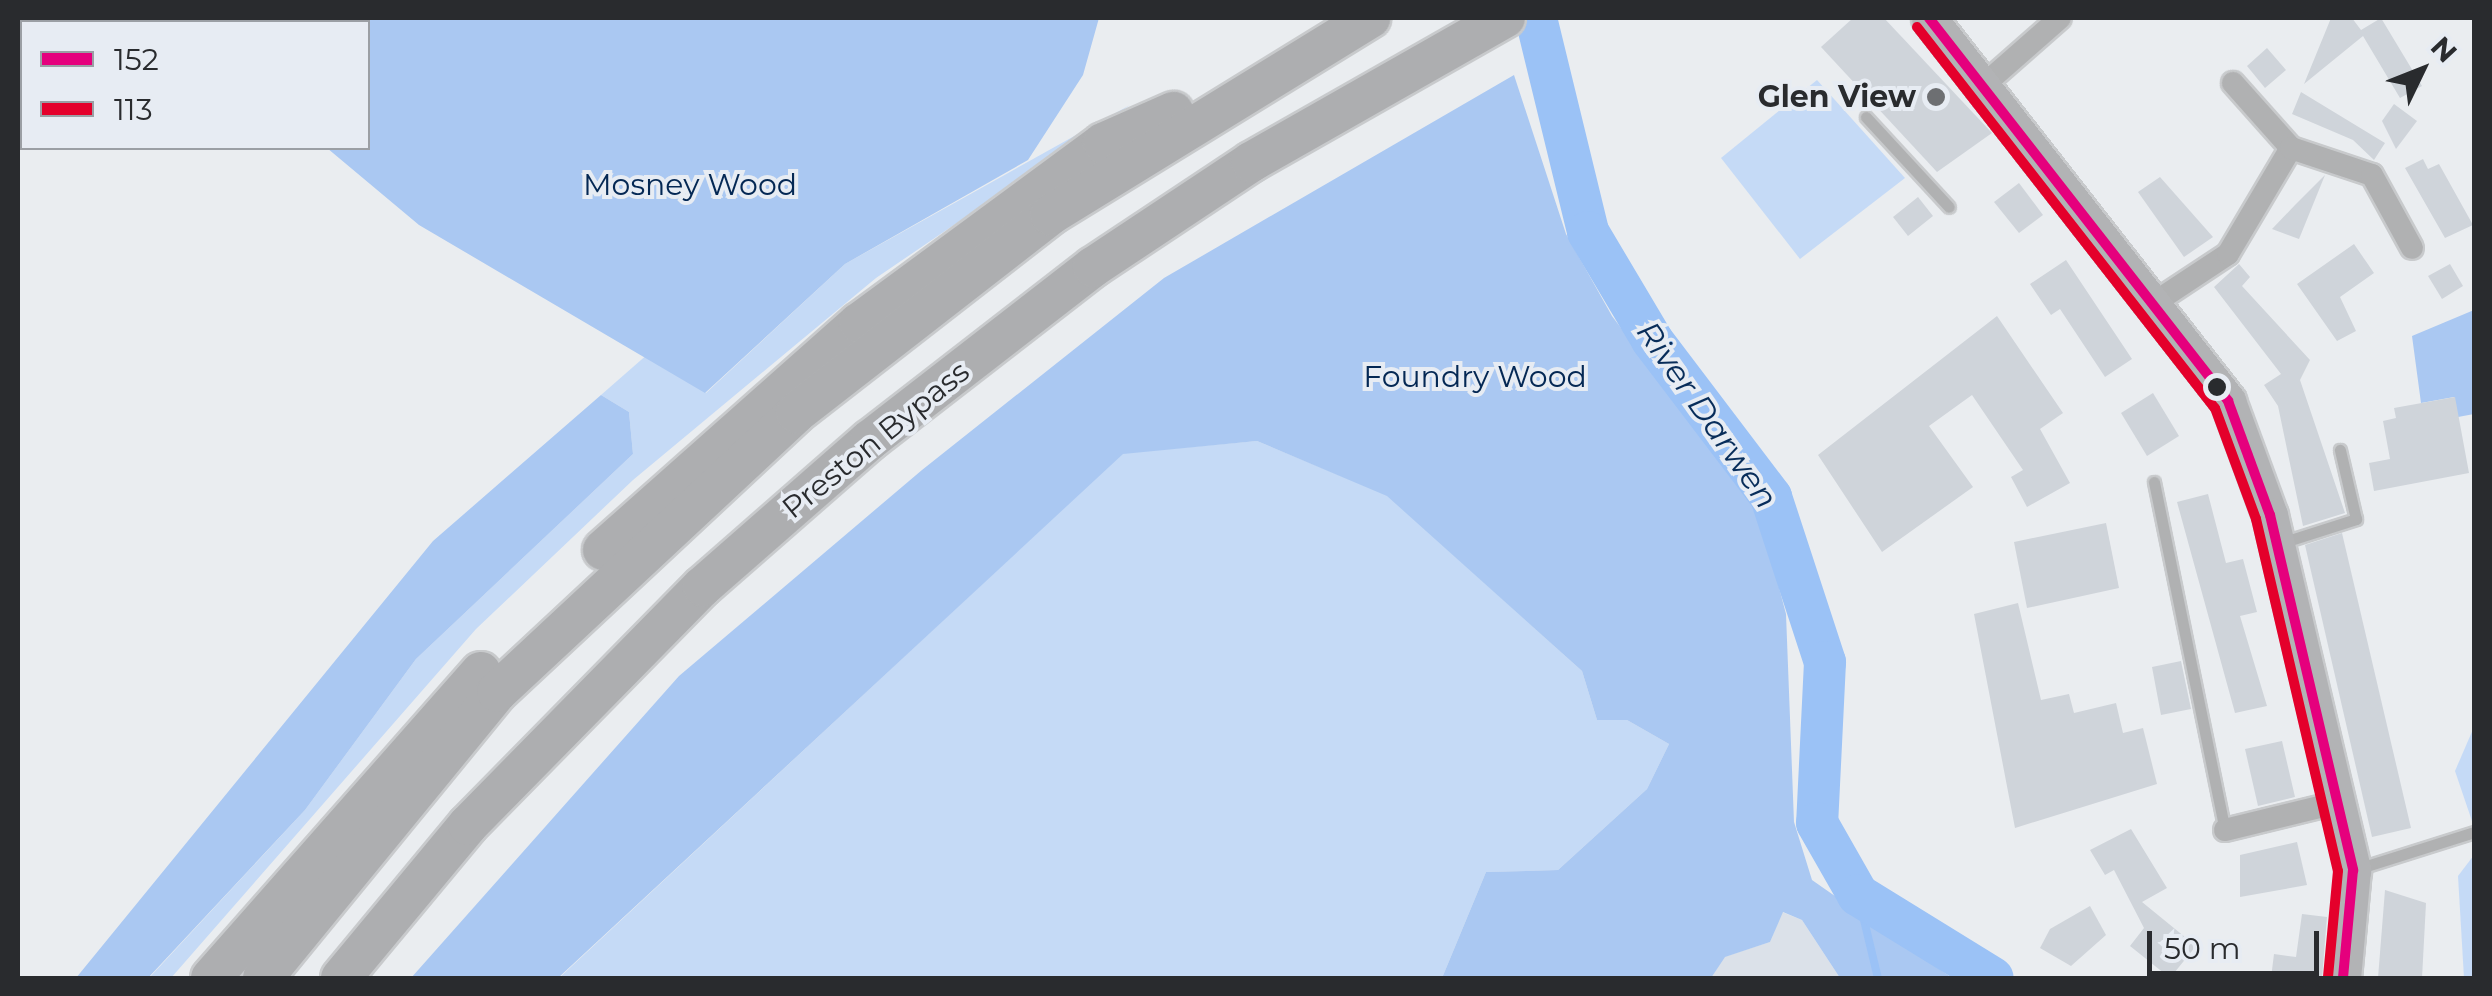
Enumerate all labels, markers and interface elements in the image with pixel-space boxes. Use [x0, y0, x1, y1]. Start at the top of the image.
legend [20, 20, 370, 150]
north arrow [2372, 20, 2472, 120]
text: N [2424, 30, 2464, 69]
text: 152 [114, 41, 159, 78]
place label: Glen View [1758, 79, 1916, 115]
marker: Glen View [1925, 86, 1947, 108]
text: 113 [114, 91, 153, 128]
park label: Mosney Wood [583, 167, 797, 203]
water label: River Darwen [1628, 314, 1786, 516]
street label: Preston Bypass [775, 354, 977, 526]
park label: Foundry Wood [1363, 359, 1587, 395]
unlabelled marker [2207, 377, 2227, 397]
scale bar [2152, 911, 2324, 973]
text: 50 m [2164, 930, 2241, 967]

